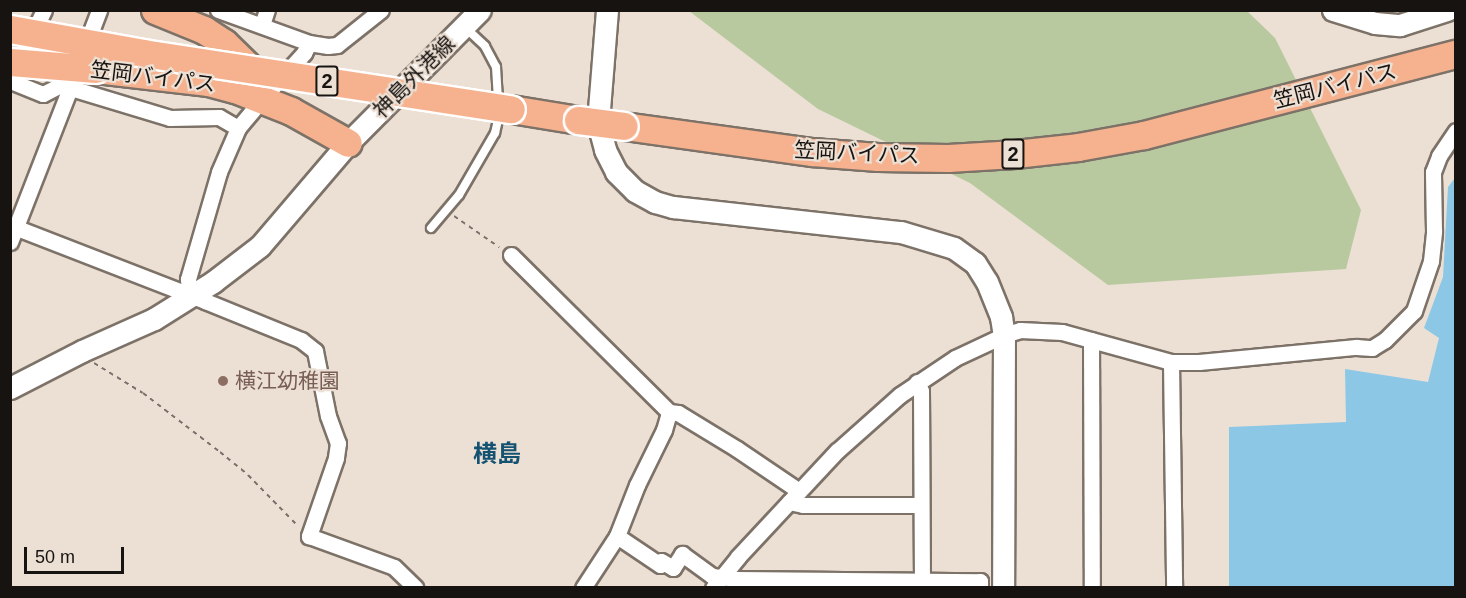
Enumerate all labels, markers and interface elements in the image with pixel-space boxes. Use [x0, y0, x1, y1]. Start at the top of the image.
street label: 神島外港線 [368, 31, 460, 123]
street label: 笠岡バイパス [89, 57, 217, 97]
street label: 笠岡バイパス [1271, 59, 1399, 113]
road number: 2 [315, 64, 339, 98]
street label: 笠岡バイパス [793, 137, 921, 169]
road number: 2 [1001, 137, 1025, 171]
place label: 横江幼稚園 [235, 368, 340, 394]
marker: 横江幼稚園 [216, 374, 230, 388]
district label: 横島 [473, 440, 521, 468]
scale bar [27, 535, 128, 573]
text: 50 m [35, 547, 75, 567]

